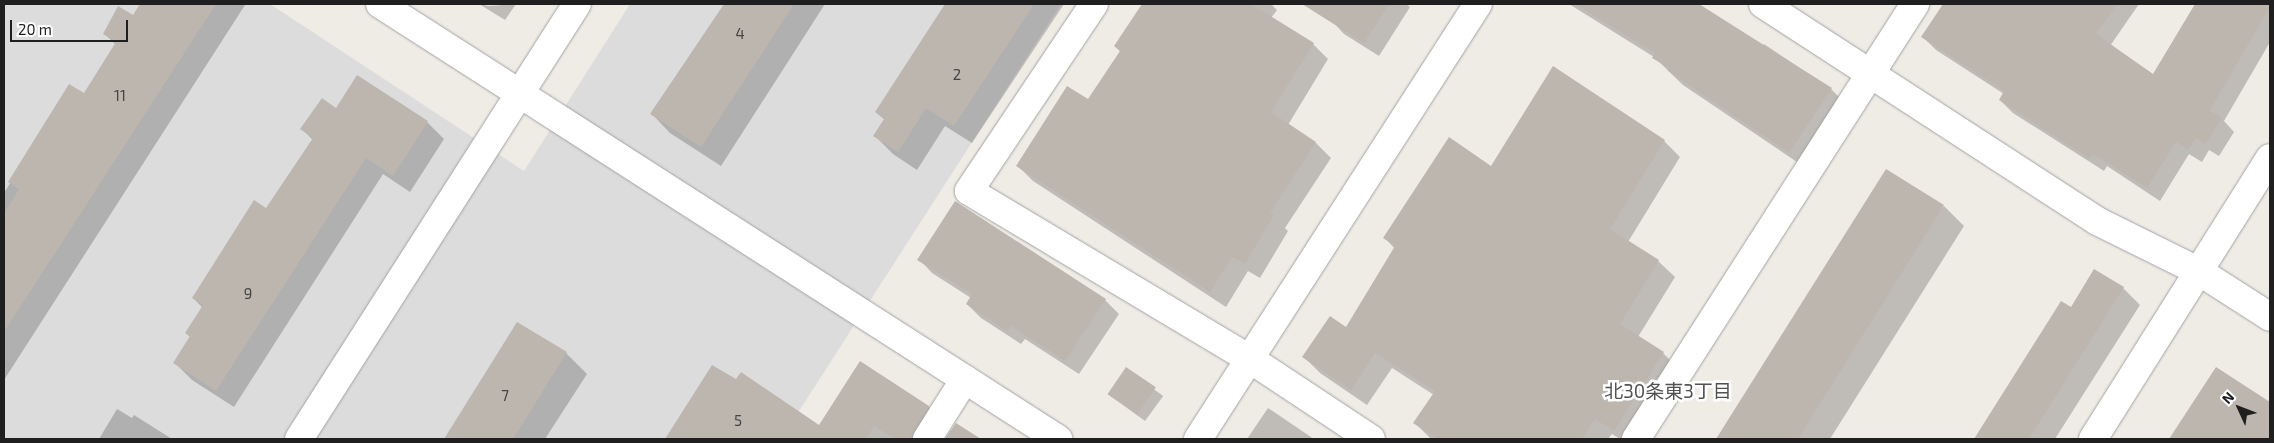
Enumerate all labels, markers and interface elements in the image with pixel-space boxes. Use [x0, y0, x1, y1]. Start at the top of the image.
scale bar [12, 10, 130, 42]
text: 20 m [18, 20, 52, 38]
house number: 4 [735, 25, 745, 43]
house number: 2 [953, 66, 961, 84]
house number: 11 [114, 87, 126, 105]
house number: 9 [244, 285, 252, 303]
district label: 北30条東3丁目 [1604, 380, 1732, 402]
north arrow [2214, 383, 2264, 433]
house number: 7 [501, 387, 509, 405]
text: N [2218, 388, 2237, 407]
house number: 5 [734, 412, 742, 430]

